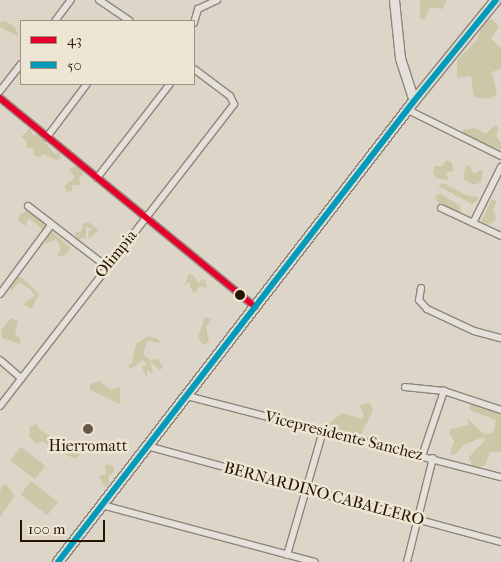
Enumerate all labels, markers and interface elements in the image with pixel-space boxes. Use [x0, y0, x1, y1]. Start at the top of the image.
legend [20, 20, 195, 85]
text: 43 [67, 31, 82, 49]
text: 50 [67, 56, 82, 74]
street label: Olimpia [91, 226, 141, 282]
unlabelled marker [235, 290, 245, 300]
street label: Vicepresidente Sanchez [263, 407, 425, 465]
marker: Hierromatt [82, 423, 94, 435]
place label: Hierromatt [49, 436, 127, 456]
street label: BERNARDINO CABALLERO [222, 458, 426, 530]
scale bar [22, 510, 108, 542]
text: 100 m [28, 520, 66, 538]

